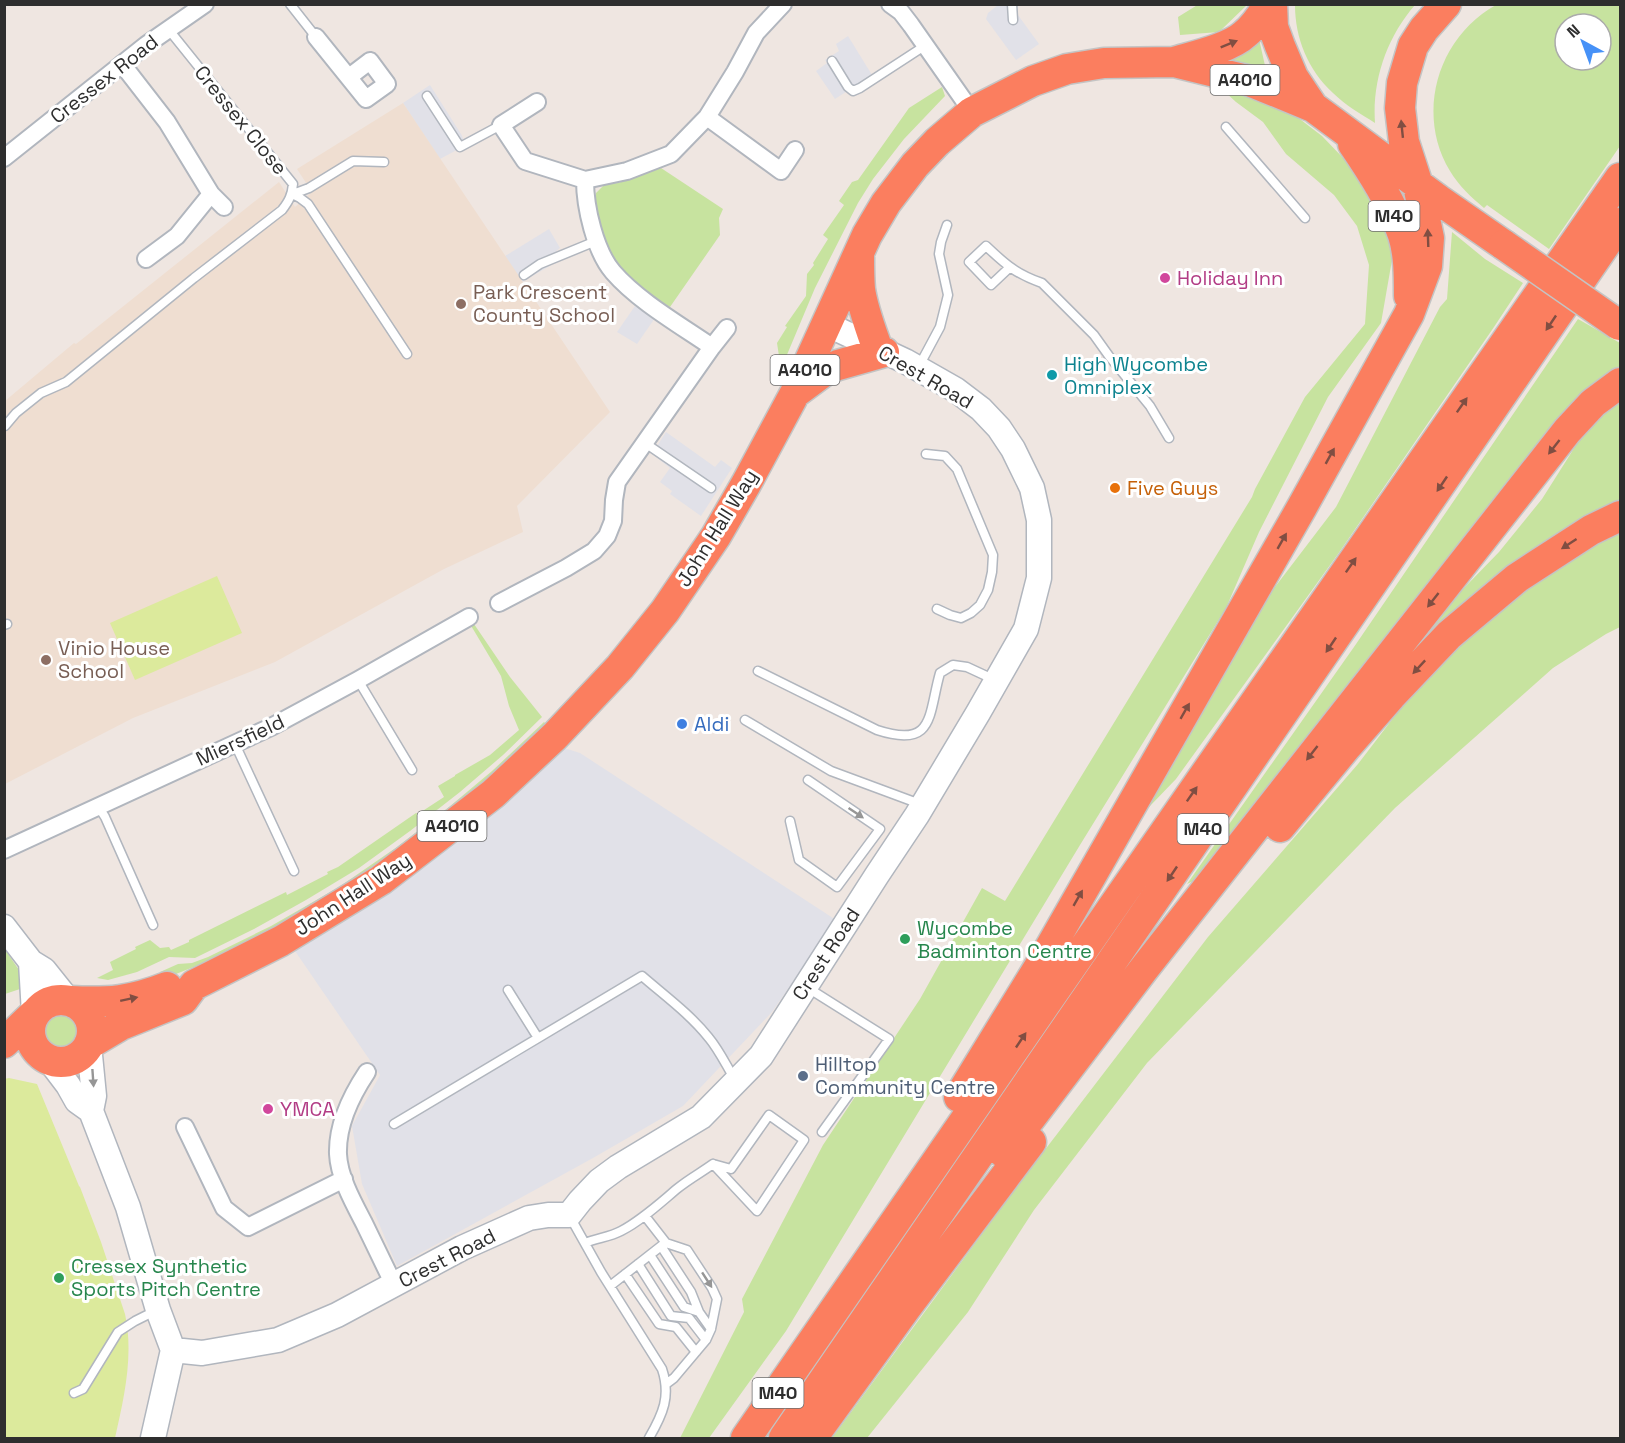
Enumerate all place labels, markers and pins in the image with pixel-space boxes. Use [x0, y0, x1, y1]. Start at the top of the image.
place label: Holiday Inn [1177, 265, 1283, 291]
marker: Holiday Inn [1158, 271, 1172, 285]
place label: Park Crescent County School [473, 279, 615, 328]
marker: Park Crescent County School [454, 297, 468, 311]
place label: High Wycombe Omniplex [1064, 351, 1208, 400]
marker: High Wycombe Omniplex [1045, 368, 1059, 382]
place label: Five Guys [1127, 475, 1218, 501]
marker: Five Guys [1108, 481, 1122, 495]
place label: Vinio House School [58, 635, 170, 684]
marker: Vinio House School [39, 653, 53, 667]
place label: Aldi [694, 711, 729, 737]
marker: Aldi [675, 717, 689, 731]
place label: Wycombe Badminton Centre [917, 915, 1092, 964]
marker: Wycombe Badminton Centre [898, 932, 912, 946]
place label: Hilltop Community Centre [815, 1051, 995, 1100]
marker: Hilltop Community Centre [796, 1069, 810, 1083]
place label: YMCA [280, 1096, 335, 1122]
marker: YMCA [261, 1102, 275, 1116]
place label: Cressex Synthetic Sports Pitch Centre [71, 1253, 261, 1302]
marker: Cressex Synthetic Sports Pitch Centre [52, 1271, 66, 1285]

